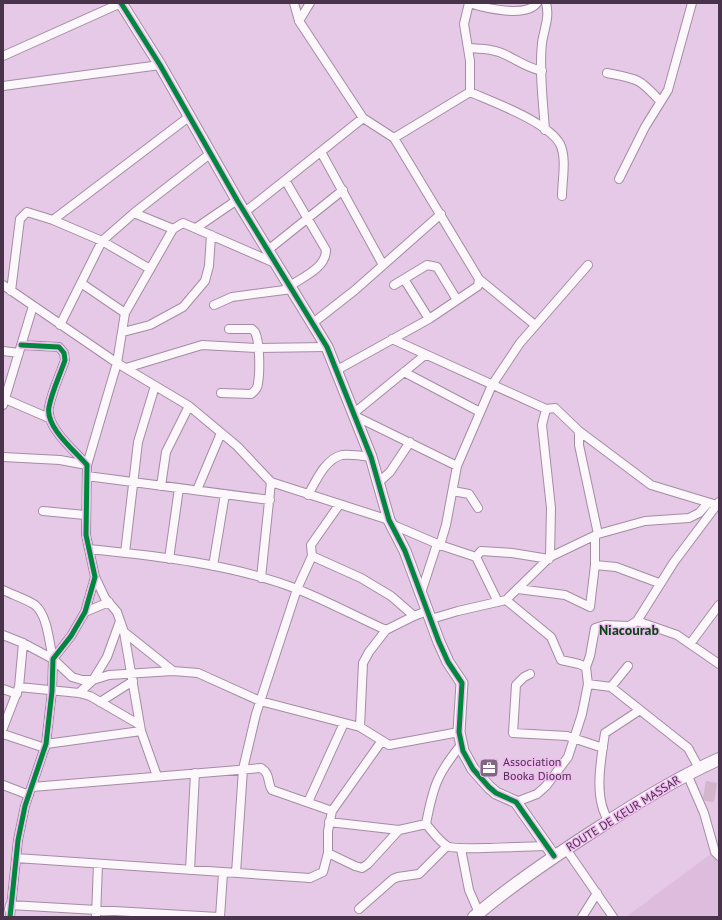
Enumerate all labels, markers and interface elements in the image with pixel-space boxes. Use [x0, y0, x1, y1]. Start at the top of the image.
district label: Niacourab [599, 621, 660, 639]
place label: Association Booka Dioom [503, 754, 571, 783]
office icon: Association Booka Dioom [478, 757, 500, 779]
street label: ROUTE DE KEUR MASSAR [563, 772, 683, 854]

